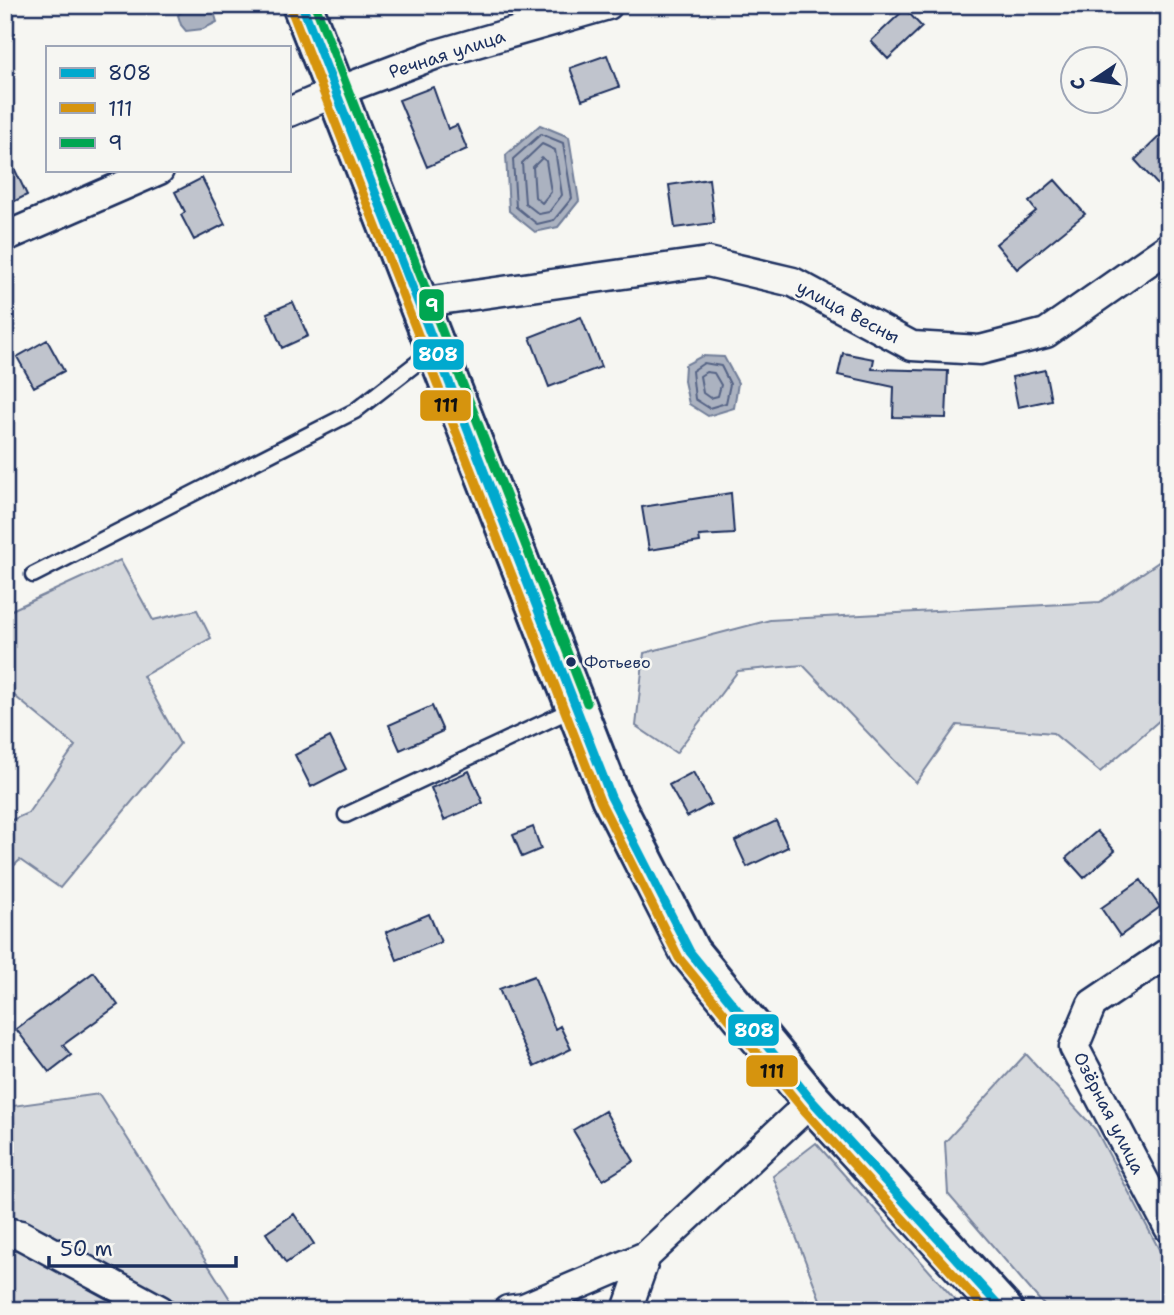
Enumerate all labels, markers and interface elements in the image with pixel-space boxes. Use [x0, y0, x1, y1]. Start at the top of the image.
street label: Речная улица [386, 24, 508, 84]
legend [46, 46, 290, 172]
north arrow [1058, 46, 1128, 116]
text: 808 [108, 59, 151, 87]
text: С [1064, 75, 1091, 92]
text: 111 [108, 95, 133, 123]
text: 9 [108, 129, 123, 157]
street label: улица Весны [792, 275, 904, 349]
line badge: 9 [418, 288, 445, 322]
text: 9 [425, 293, 439, 318]
line badge: 808 [412, 338, 465, 371]
text: 808 [418, 342, 458, 367]
line badge: 111 [419, 389, 472, 422]
text: 111 [434, 393, 459, 418]
place label: Фотьево [584, 652, 651, 673]
marker: Фотьево [564, 655, 578, 669]
line badge: 808 [727, 1013, 780, 1047]
text: 808 [734, 1018, 774, 1043]
street label: Озёрная улица [1068, 1048, 1150, 1178]
line badge: 111 [745, 1054, 799, 1088]
text: 111 [760, 1059, 785, 1084]
scale bar [49, 1224, 236, 1268]
text: 50 m [60, 1235, 113, 1263]

